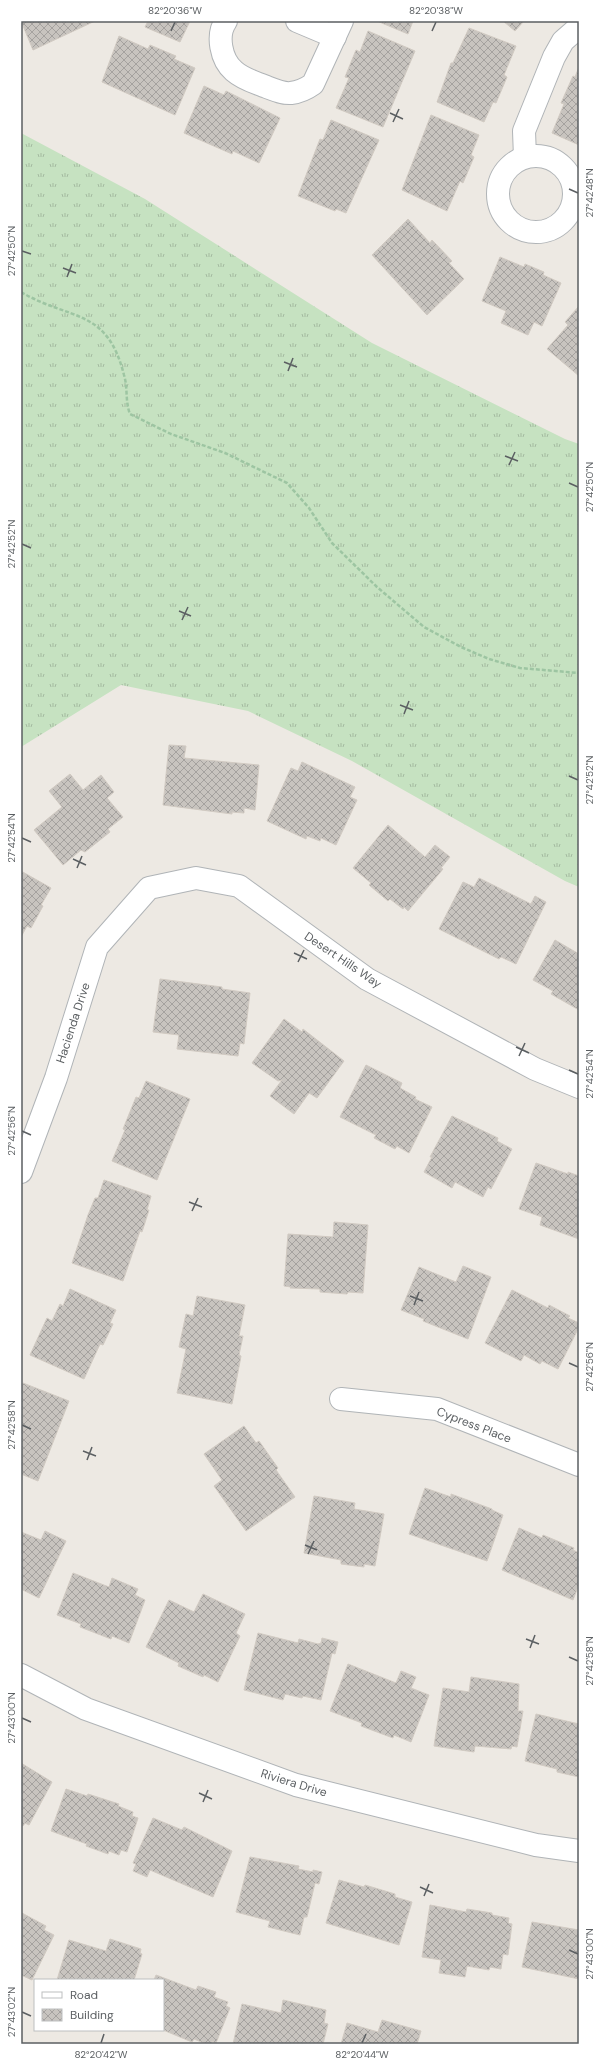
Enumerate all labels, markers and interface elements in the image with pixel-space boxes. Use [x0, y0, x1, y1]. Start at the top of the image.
text: 82°20'36"W [148, 4, 202, 17]
text: 82°20'38"W [409, 4, 463, 17]
text: 27°42'48"N [583, 168, 596, 218]
text: 27°42'50"N [5, 226, 18, 276]
text: 27°42'50"N [583, 462, 596, 512]
text: 27°42'52"N [5, 519, 18, 569]
text: 27°42'52"N [583, 755, 596, 805]
text: 27°42'54"N [5, 813, 18, 863]
street label: Desert Hills Way [301, 928, 385, 992]
street label: Hacienda Drive [52, 981, 94, 1065]
text: 27°42'54"N [583, 1049, 596, 1099]
text: 27°42'56"N [5, 1106, 18, 1156]
text: 27°42'56"N [583, 1342, 596, 1392]
text: 27°42'58"N [5, 1400, 18, 1450]
street label: Cypress Place [434, 1403, 514, 1447]
text: 27°42'58"N [583, 1636, 596, 1686]
text: 27°43'00"N [5, 1692, 18, 1744]
street label: Riviera Drive [259, 1765, 329, 1801]
text: 27°43'00"N [583, 1928, 596, 1980]
legend [34, 1979, 164, 2031]
text: 27°43'02"N [5, 1987, 18, 2037]
text: Road [70, 1987, 98, 2003]
text: Building [70, 2007, 114, 2023]
text: 82°20'42"W [74, 2048, 128, 2061]
text: 82°20'44"W [335, 2048, 389, 2061]

